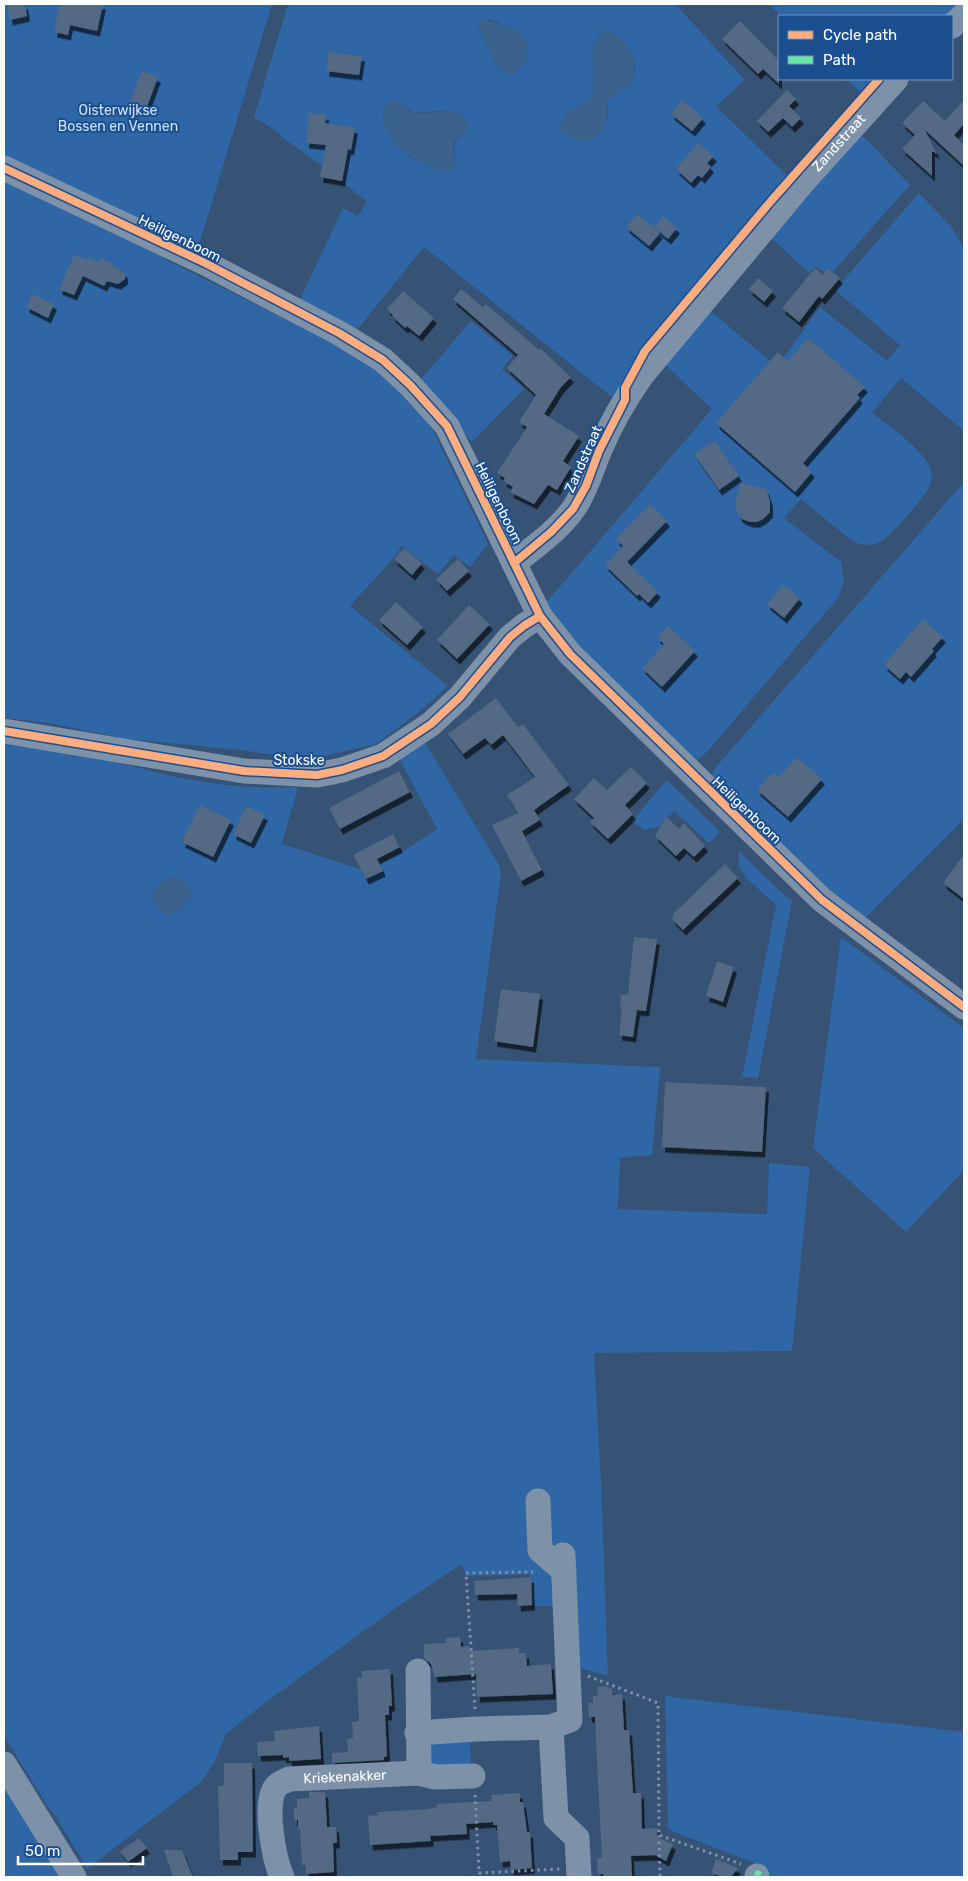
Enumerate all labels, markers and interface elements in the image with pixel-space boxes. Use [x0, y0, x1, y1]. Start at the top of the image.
legend [778, 15, 953, 80]
text: Cycle path [823, 26, 897, 44]
text: Path [823, 51, 856, 69]
park label: Oisterwijkse Bossen en Vennen [58, 102, 178, 135]
street label: Zandstraat [809, 110, 870, 175]
street label: Heiligenboom [136, 211, 224, 266]
street label: Zandstraat [561, 423, 606, 495]
street label: Heiligenboom [471, 459, 526, 547]
street label: Stokske [273, 752, 325, 769]
street label: Heiligenboom [709, 773, 785, 848]
street label: Kriekenakker [303, 1766, 388, 1787]
scale bar [18, 1834, 142, 1866]
text: 50 m [25, 1842, 60, 1860]

